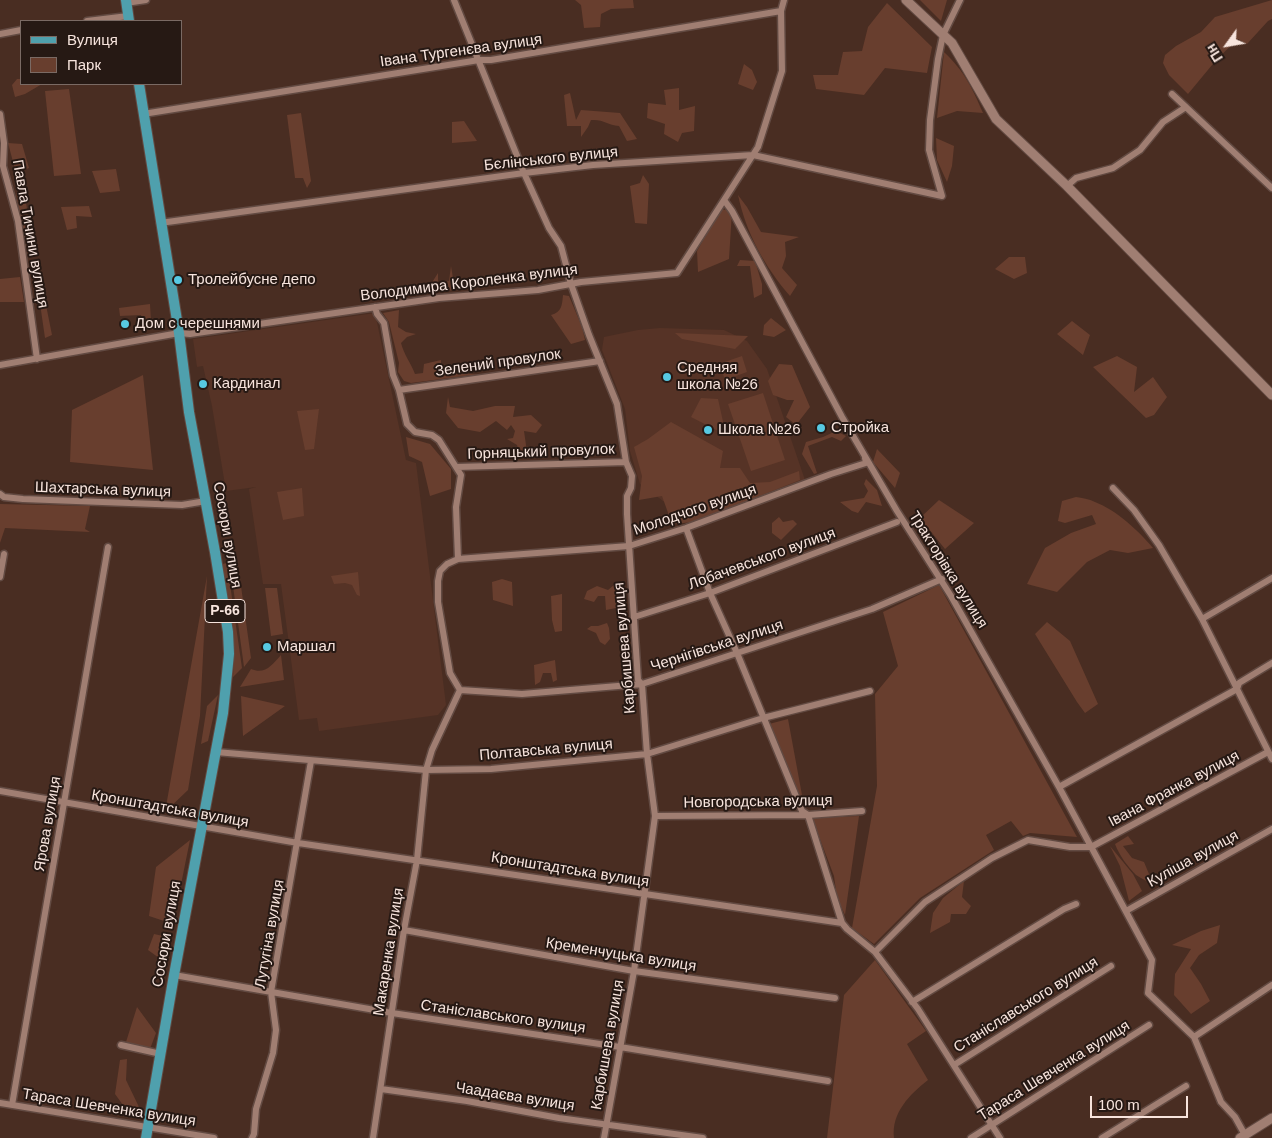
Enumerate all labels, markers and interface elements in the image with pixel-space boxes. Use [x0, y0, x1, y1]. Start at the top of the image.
legend [20, 20, 182, 85]
north arrow [1202, 20, 1252, 70]
text: Вулиця [67, 31, 118, 48]
street label: Івана Тургенєва вулиця [379, 31, 543, 71]
text: Пн [1203, 41, 1226, 65]
text: Парк [67, 56, 101, 73]
street label: Бєлінського вулиця [483, 143, 619, 175]
street label: Павла Тичини вулиця [8, 158, 52, 310]
street label: Володимира Короленка вулиця [359, 261, 579, 305]
place label: Тролейбусне депо [188, 271, 316, 289]
marker: Тролейбусне депо [172, 274, 184, 286]
place label: Дом с черешнями [135, 315, 260, 333]
marker: Дом с черешнями [119, 318, 131, 330]
street label: Зелений провулок [434, 345, 562, 381]
place label: Средняя школа №26 [677, 359, 758, 394]
marker: Средняя школа №26 [661, 371, 673, 383]
place label: Кардинал [213, 375, 281, 393]
marker: Кардинал [197, 378, 209, 390]
place label: Стройка [831, 419, 889, 437]
place label: Школа №26 [718, 421, 801, 439]
marker: Стройка [815, 422, 827, 434]
marker: Школа №26 [702, 424, 714, 436]
street label: Горняцький провулок [467, 440, 615, 464]
street label: Шахтарська вулиця [35, 479, 171, 501]
street label: Сосюри вулиця [209, 481, 245, 589]
street label: Молодчого вулиця [631, 481, 759, 539]
street label: Тракторівка вулиця [905, 508, 991, 632]
street label: Лобачевського вулиця [686, 524, 838, 594]
street label: Карбишева вулиця [610, 582, 640, 714]
road number: Р-66 [205, 600, 245, 622]
street label: Чернігівська вулиця [648, 616, 786, 676]
place label: Маршал [277, 638, 335, 656]
marker: Маршал [261, 641, 273, 653]
street label: Полтавська вулиця [479, 735, 613, 765]
street label: Івана Франка вулиця [1106, 747, 1242, 831]
street label: Ярова вулиця [31, 775, 65, 873]
street label: Кронштадтська вулиця [90, 786, 250, 832]
street label: Новгородська вулиця [683, 792, 833, 812]
street label: Куліша вулиця [1144, 827, 1242, 891]
street label: Кронштадтська вулиця [490, 849, 650, 891]
street label: Лутугіна вулиця [252, 878, 288, 990]
street label: Сосюри вулиця [149, 880, 185, 988]
street label: Макаренка вулиця [370, 887, 408, 1017]
street label: Кременчуцька вулиця [544, 934, 698, 976]
street label: Станіславського вулиця [951, 953, 1101, 1057]
street label: Карбишева вулиця [588, 979, 628, 1111]
street label: Станіславського вулиця [419, 996, 587, 1038]
street label: Тараса Шевченка вулиця [975, 1017, 1133, 1125]
street label: Чаадаєва вулиця [454, 1079, 576, 1115]
street label: Тараса Шевченка вулиця [21, 1085, 197, 1131]
scale bar [1092, 1086, 1190, 1118]
text: 100 m [1098, 1096, 1140, 1113]

